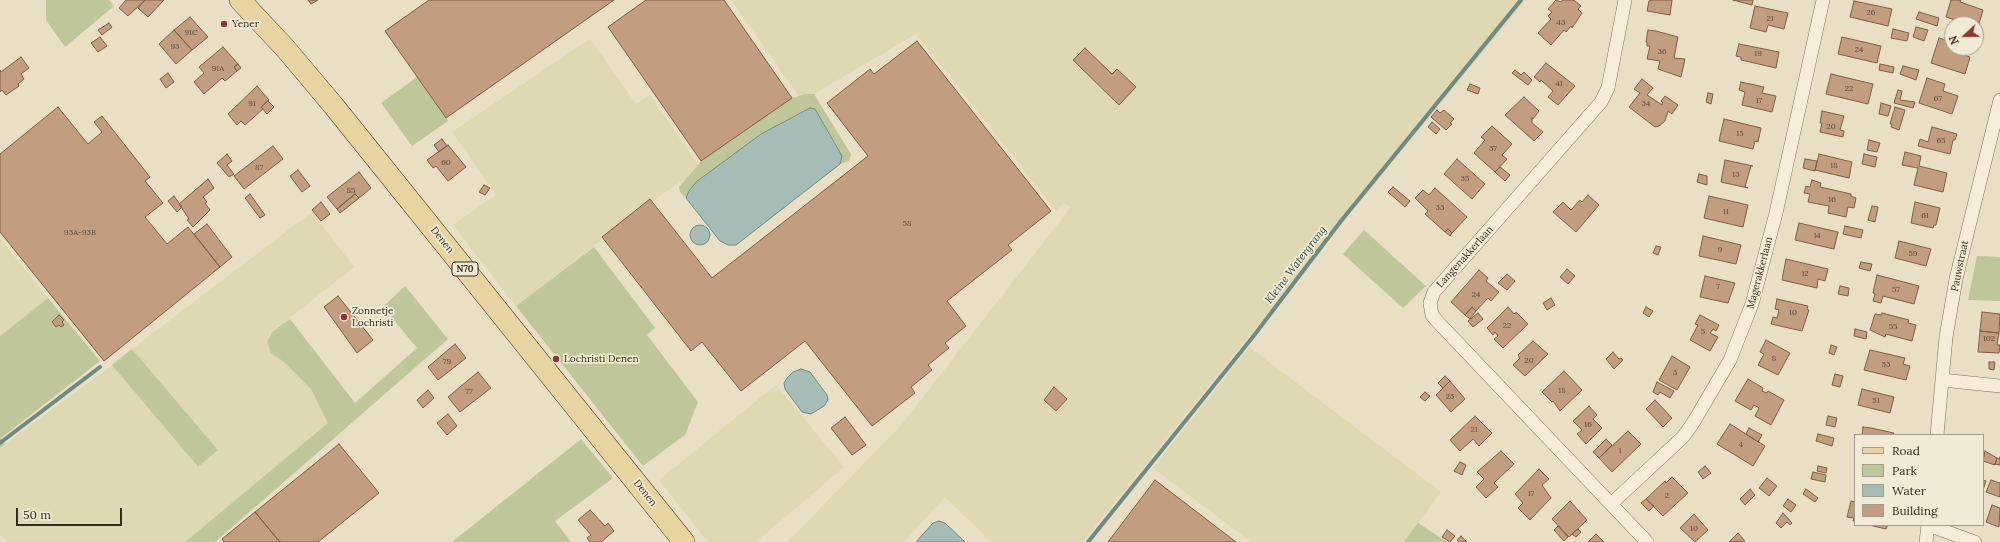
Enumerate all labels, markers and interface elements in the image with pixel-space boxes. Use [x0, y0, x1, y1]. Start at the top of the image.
house number: 26 [1867, 8, 1875, 18]
house number: 21 [1766, 14, 1774, 24]
north arrow [1944, 16, 1984, 56]
place label: Yener [232, 18, 259, 30]
house number: 43 [1557, 18, 1565, 28]
marker: Yener [219, 19, 229, 29]
house number: 91C [184, 28, 198, 38]
text: N [1946, 34, 1962, 47]
house number: 93 [170, 42, 180, 52]
house number: 24 [1855, 45, 1863, 55]
house number: 36 [1657, 47, 1667, 57]
house number: 19 [1754, 49, 1762, 59]
house number: 91A [212, 64, 224, 74]
house number: 41 [1555, 79, 1563, 89]
house number: 22 [1845, 84, 1853, 94]
house number: 67 [1934, 94, 1942, 104]
house number: 17 [1756, 96, 1762, 106]
house number: 91 [248, 99, 256, 109]
house number: 34 [1642, 99, 1650, 109]
house number: 20 [1826, 122, 1836, 132]
house number: 15 [1736, 129, 1744, 139]
house number: 65 [1937, 136, 1945, 146]
house number: 37 [1489, 144, 1497, 154]
house number: 60 [441, 158, 451, 168]
house number: 18 [1830, 161, 1838, 171]
house number: 87 [255, 163, 263, 173]
house number: 13 [1732, 170, 1740, 180]
house number: 35 [1461, 174, 1469, 184]
house number: 85 [347, 186, 355, 196]
house number: 16 [1828, 195, 1836, 205]
house number: 33 [1436, 203, 1444, 213]
house number: 11 [1723, 207, 1729, 217]
house number: 61 [1921, 211, 1929, 221]
house number: 58 [903, 219, 911, 229]
street label: Denen [428, 224, 456, 256]
water label: Kleine Watergrang [1263, 224, 1329, 306]
street label: Langenakkerlaan [1434, 224, 1496, 290]
house number: 93A-93B [64, 228, 96, 238]
house number: 14 [1813, 231, 1821, 241]
street label: Magerakkerlaan [1745, 236, 1775, 310]
street label: Pauwstraat [1949, 239, 1971, 293]
house number: 9 [1718, 245, 1722, 255]
house number: 59 [1909, 249, 1917, 259]
road number: N70 [452, 262, 478, 276]
house number: 12 [1801, 269, 1809, 279]
house number: 7 [1716, 282, 1720, 292]
house number: 57 [1892, 285, 1900, 295]
house number: 24 [1472, 290, 1480, 300]
place label: Zonnetje Lochristi [352, 305, 393, 328]
house number: 10 [1789, 308, 1797, 318]
marker: Zonnetje Lochristi [339, 312, 349, 322]
house number: 22 [1503, 321, 1511, 331]
house number: 55 [1889, 322, 1897, 332]
house number: 5 [1701, 327, 1705, 337]
house number: 102 [1983, 334, 1995, 344]
place label: Lochristi Denen [564, 353, 638, 365]
marker: Lochristi Denen [551, 354, 561, 364]
house number: 8 [1772, 354, 1776, 364]
house number: 20 [1524, 356, 1534, 366]
house number: 79 [443, 357, 451, 367]
house number: 53 [1882, 360, 1890, 370]
house number: 3 [1673, 368, 1677, 378]
house number: 18 [1558, 386, 1566, 396]
house number: 77 [465, 387, 473, 397]
house number: 23 [1446, 392, 1454, 402]
house number: 51 [1872, 396, 1880, 406]
house number: 16 [1584, 420, 1592, 430]
house number: 21 [1470, 425, 1478, 435]
legend [1854, 434, 1984, 526]
house number: 4 [1739, 440, 1743, 450]
text: Road [1892, 443, 1920, 458]
house number: 1 [1619, 446, 1621, 456]
text: Park [1892, 463, 1917, 478]
street label: Denen [631, 477, 659, 509]
text: Water [1892, 483, 1926, 498]
house number: 17 [1528, 489, 1534, 499]
house number: 2 [1665, 491, 1669, 501]
scale bar [18, 500, 124, 526]
text: Building [1892, 503, 1938, 518]
text: 50 m [23, 507, 51, 522]
house number: 10 [1690, 524, 1698, 534]

